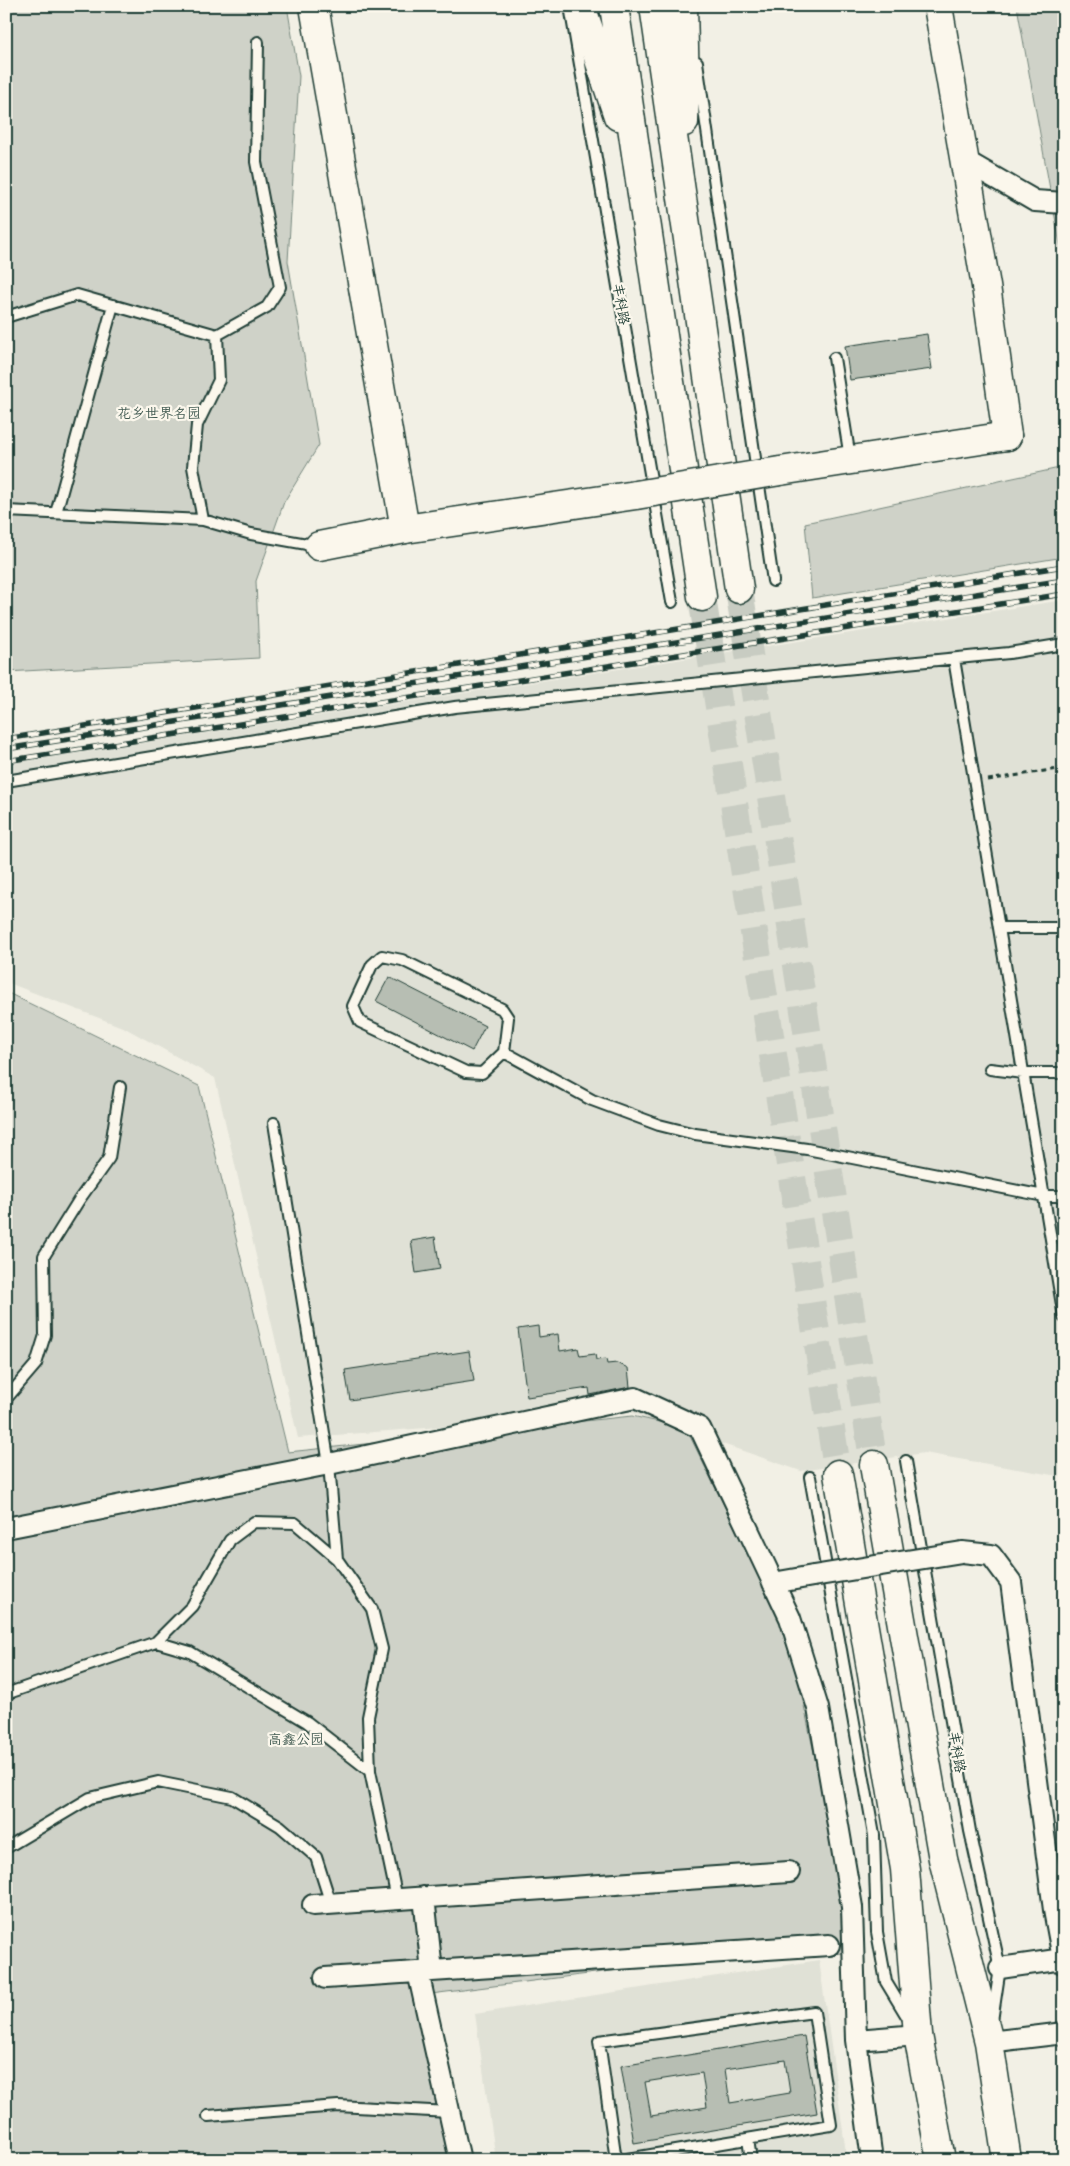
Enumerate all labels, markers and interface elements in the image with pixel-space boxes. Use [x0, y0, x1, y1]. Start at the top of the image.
street label: 丰科路 [609, 282, 633, 326]
park label: 花乡世界名园 [117, 405, 201, 422]
street label: 丰科路 [945, 1730, 969, 1774]
park label: 高鑫公园 [268, 1731, 324, 1748]

